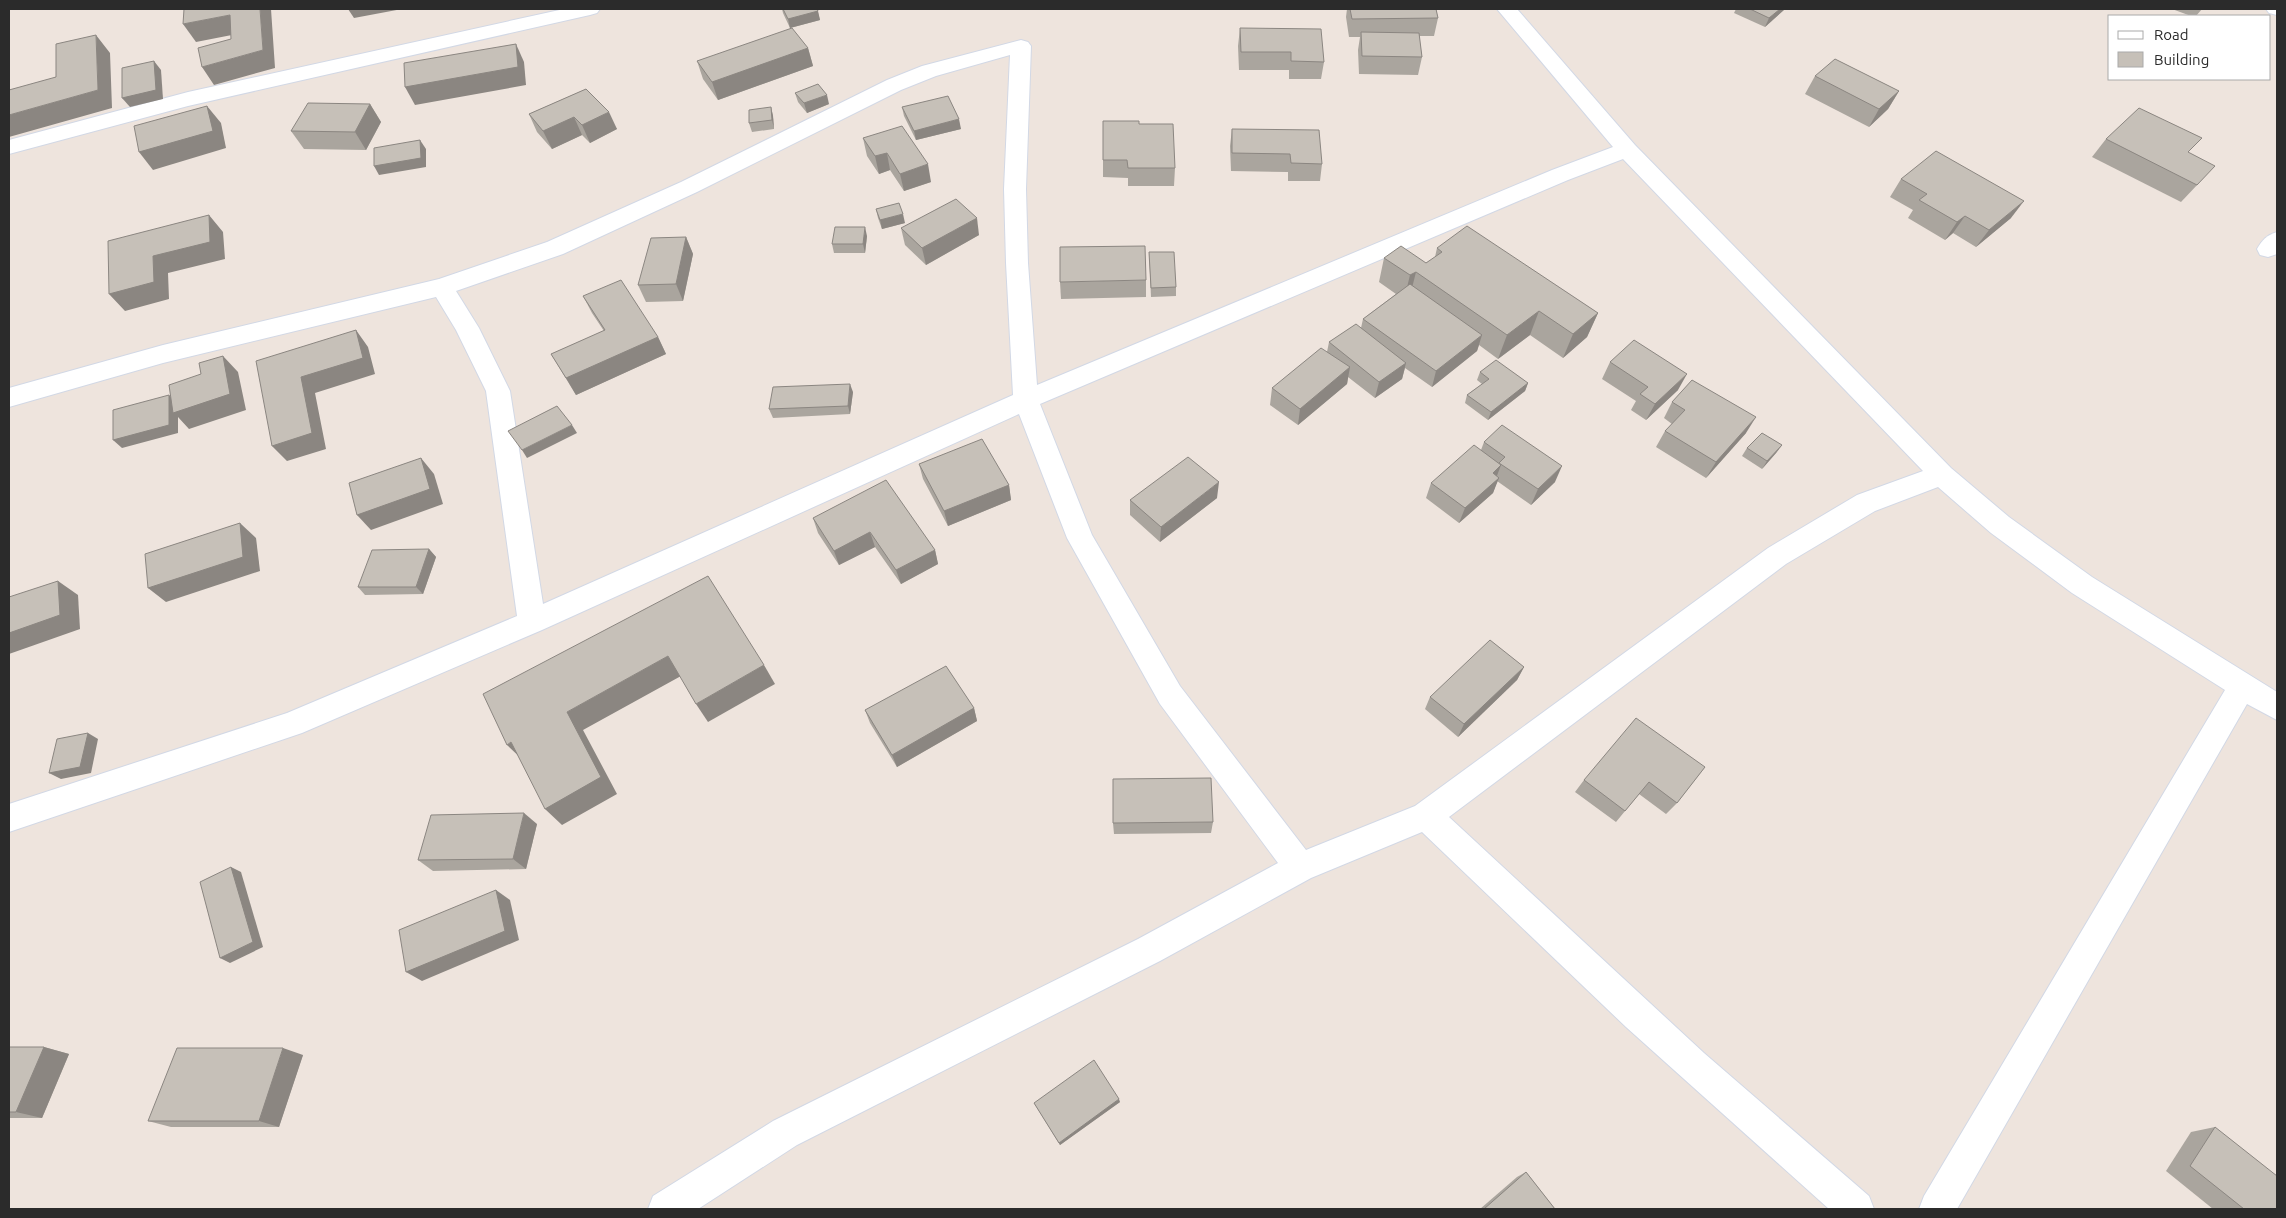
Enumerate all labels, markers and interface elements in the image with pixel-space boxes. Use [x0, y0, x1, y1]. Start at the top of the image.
legend [2108, 15, 2271, 80]
text: Road [2154, 26, 2189, 43]
text: Building [2154, 51, 2209, 68]

